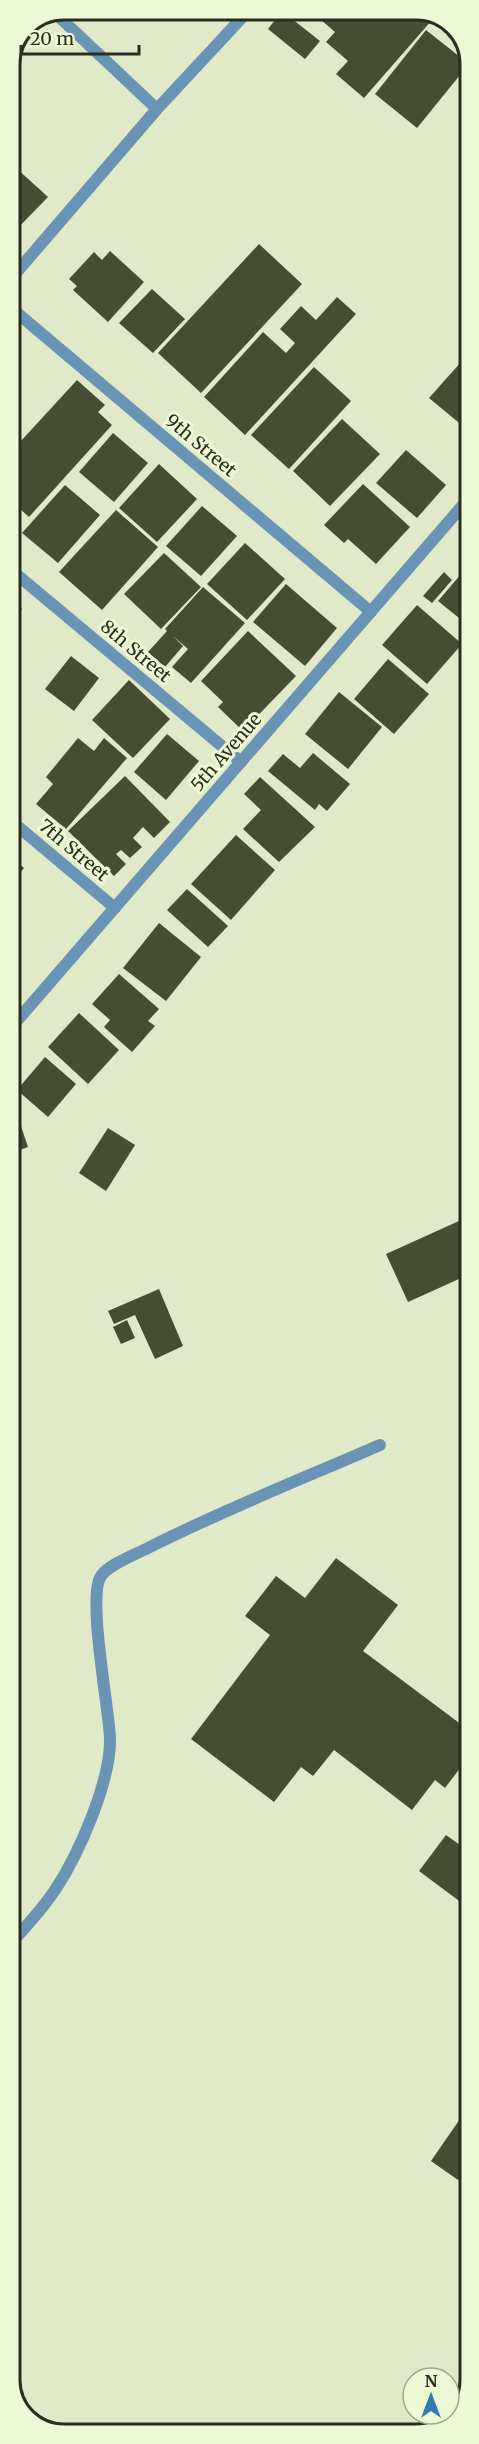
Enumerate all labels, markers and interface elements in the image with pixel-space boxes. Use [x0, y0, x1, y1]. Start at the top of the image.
scale bar [21, 18, 140, 56]
text: 20 m [30, 27, 74, 50]
street label: 9th Street [161, 409, 241, 481]
street label: 8th Street [96, 615, 176, 687]
street label: 5th Avenue [186, 708, 266, 796]
street label: 7th Street [34, 814, 114, 886]
north arrow [401, 2366, 461, 2426]
text: N [425, 2371, 438, 2391]

